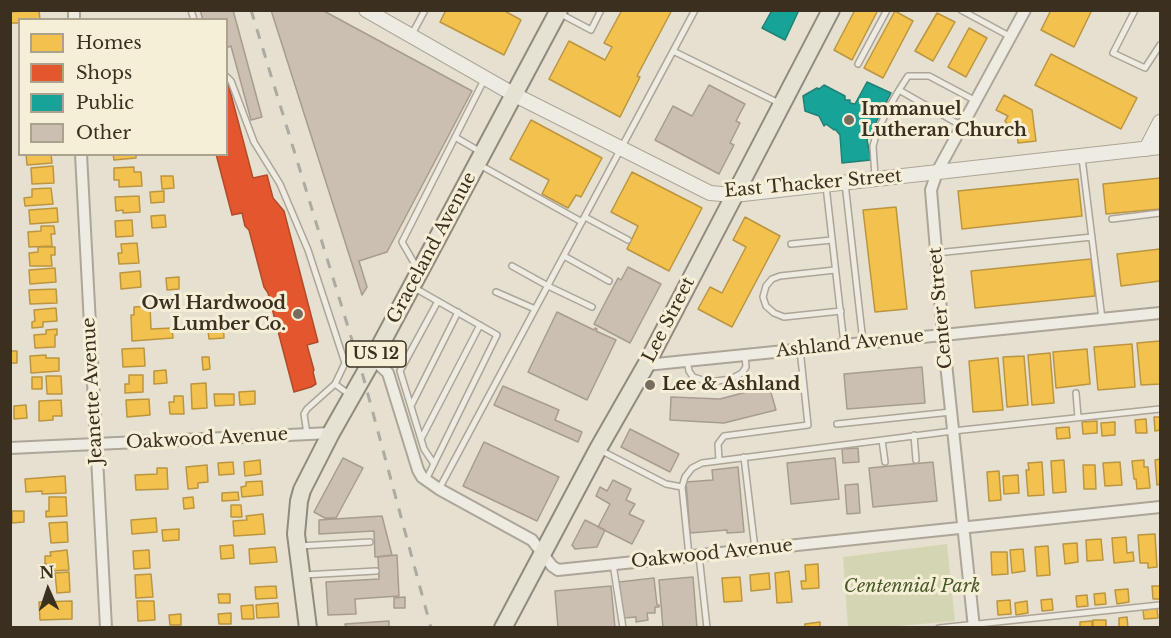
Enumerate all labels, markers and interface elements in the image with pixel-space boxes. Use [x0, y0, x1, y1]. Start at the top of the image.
legend [18, 18, 228, 156]
text: Homes [76, 32, 142, 54]
text: Shops [76, 62, 132, 84]
text: Public [76, 92, 134, 114]
place label: Immanuel Lutheran Church [861, 99, 1027, 142]
marker: Immanuel Lutheran Church [842, 113, 856, 127]
text: Other [76, 122, 131, 144]
street label: East Thacker Street [723, 165, 903, 203]
street label: Graceland Avenue [383, 169, 481, 327]
street label: Center Street [925, 246, 957, 370]
street label: Lee Street [638, 274, 700, 366]
place label: Owl Hardwood Lumber Co. [141, 293, 286, 336]
marker: Owl Hardwood Lumber Co. [291, 307, 305, 321]
street label: Jeanette Avenue [78, 317, 108, 465]
street label: Ashland Avenue [775, 325, 925, 363]
road number: US 12 [346, 341, 406, 367]
place label: Lee & Ashland [662, 374, 800, 396]
marker: Lee & Ashland [643, 378, 657, 392]
street label: Oakwood Avenue [125, 424, 289, 454]
street label: Oakwood Avenue [630, 535, 794, 573]
north arrow [18, 560, 78, 620]
text: N [39, 562, 55, 582]
park label: Centennial Park [844, 576, 980, 598]

